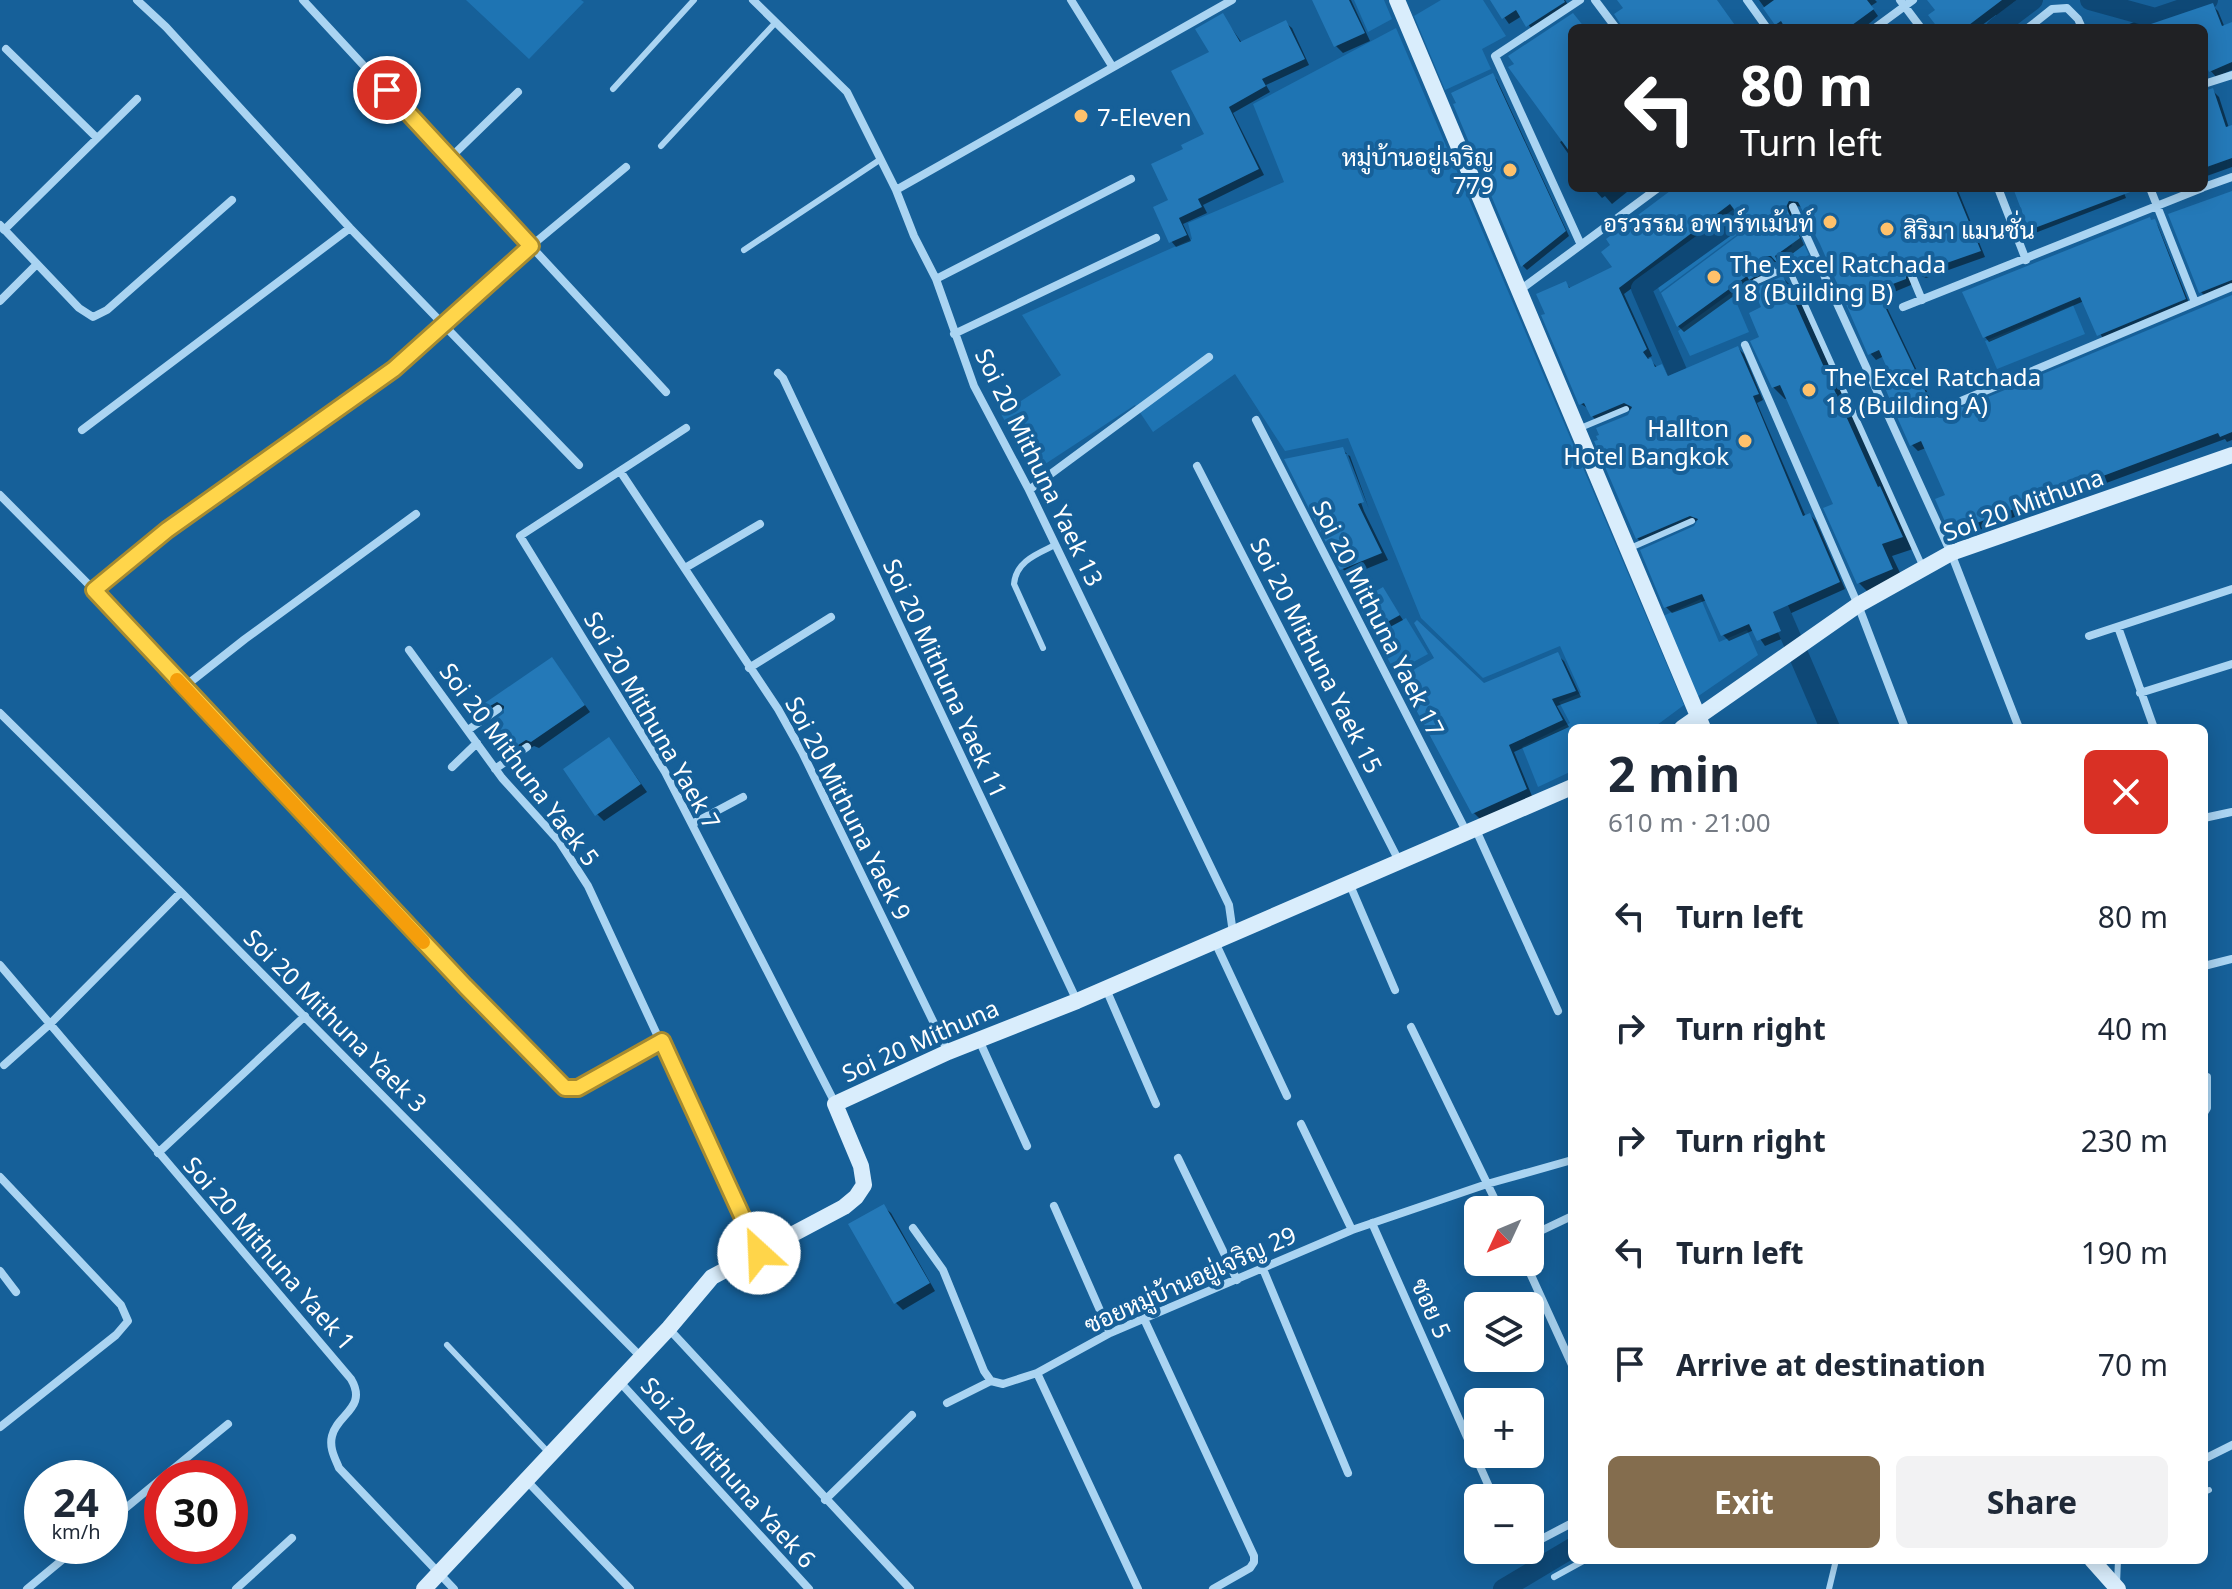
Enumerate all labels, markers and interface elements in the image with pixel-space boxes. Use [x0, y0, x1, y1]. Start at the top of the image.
text: 80 m [1740, 46, 1873, 122]
pin [353, 56, 421, 124]
icon: left [1608, 56, 1712, 160]
icon: arrive [365, 68, 409, 112]
place label: 7-Eleven [1097, 100, 1192, 133]
marker: 7-Eleven [1072, 107, 1090, 125]
text: Turn left [1740, 118, 1882, 167]
place label: หมู่บ้านอยู่เจริญ 779 [1341, 140, 1494, 201]
marker: หมู่บ้านอยู่เจริญ 779 [1501, 161, 1519, 179]
place label: อรวรรณ อพาร์ทเม้นท์ [1603, 206, 1814, 239]
place label: สิริมา แมนชั่น [1903, 210, 2035, 246]
marker: อรวรรณ อพาร์ทเม้นท์ [1821, 213, 1839, 231]
marker: สิริมา แมนชั่น [1878, 220, 1896, 238]
place label: The Excel Ratchada 18 (Building B) [1730, 247, 1946, 308]
marker: The Excel Ratchada 18 (Building B) [1705, 268, 1723, 286]
street label: Soi 20 Mithuna Yaek 13 [968, 343, 1112, 591]
place label: The Excel Ratchada 18 (Building A) [1825, 360, 2041, 421]
marker: The Excel Ratchada 18 (Building A) [1800, 381, 1818, 399]
place label: Hallton Hotel Bangkok [1563, 411, 1729, 472]
marker: Hallton Hotel Bangkok [1736, 432, 1754, 450]
street label: Soi 20 Mithuna [1938, 460, 2108, 548]
street label: Soi 20 Mithuna Yaek 17 [1305, 494, 1453, 742]
street label: Soi 20 Mithuna Yaek 15 [1243, 531, 1391, 779]
street label: Soi 20 Mithuna Yaek 11 [876, 553, 1016, 803]
street label: Soi 20 Mithuna Yaek 7 [577, 605, 729, 835]
street label: Soi 20 Mithuna Yaek 5 [433, 656, 607, 872]
street label: Soi 20 Mithuna Yaek 9 [778, 691, 920, 925]
text: 2 min [1608, 741, 1740, 806]
button: close [2084, 750, 2168, 834]
text: 610 m · 21:00 [1608, 804, 1771, 840]
icon: left [1608, 894, 1652, 938]
text: Turn left [1676, 896, 1804, 937]
text: 80 m [2098, 896, 2168, 937]
street label: Soi 20 Mithuna Yaek 3 [237, 921, 435, 1119]
street label: Soi 20 Mithuna [836, 991, 1004, 1089]
icon: right [1608, 1006, 1652, 1050]
text: Turn right [1676, 1008, 1826, 1049]
text: 40 m [2098, 1008, 2168, 1049]
icon: right [1608, 1118, 1652, 1162]
text: Turn right [1676, 1120, 1826, 1161]
text: 230 m [2081, 1120, 2168, 1161]
street label: Soi 20 Mithuna Yaek 1 [177, 1149, 363, 1357]
north arrow [1464, 1196, 1544, 1276]
map controls [1464, 1196, 1544, 1564]
position arrow [717, 1211, 801, 1295]
street label: ซอยหมู่บ้านอยู่เจริญ 29 [1079, 1217, 1302, 1342]
icon: left [1608, 1230, 1652, 1274]
text: Turn left [1676, 1232, 1804, 1273]
text: 190 m [2081, 1232, 2168, 1273]
street label: ซอย 5 [1404, 1273, 1460, 1343]
button: layers [1464, 1292, 1544, 1372]
icon: arrive [1608, 1342, 1652, 1386]
text: Arrive at destination [1676, 1344, 1986, 1385]
text: 70 m [2098, 1344, 2168, 1385]
street label: Soi 20 Mithuna Yaek 6 [634, 1369, 824, 1575]
button: + [1464, 1388, 1544, 1468]
button: Exit [1608, 1456, 1880, 1548]
button: Share [1896, 1456, 2168, 1548]
speed limit sign: 30 [144, 1460, 248, 1564]
text: 24 [53, 1474, 99, 1529]
button: − [1464, 1484, 1544, 1564]
text: km/h [51, 1518, 101, 1545]

